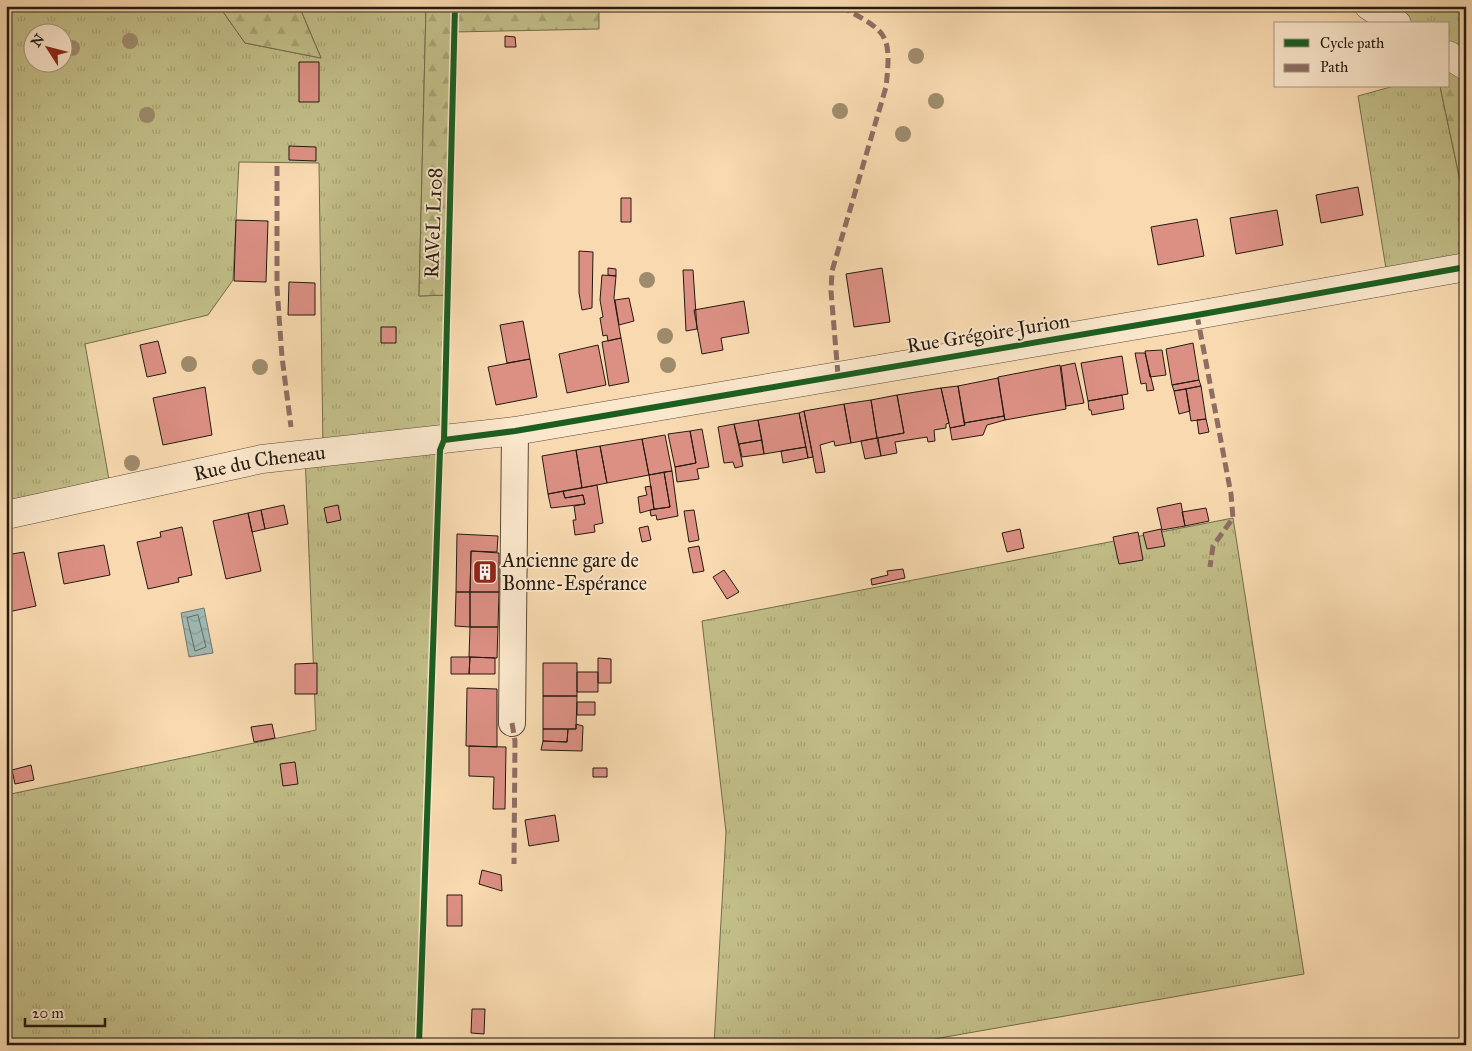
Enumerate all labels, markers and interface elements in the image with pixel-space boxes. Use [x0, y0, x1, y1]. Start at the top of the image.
north arrow [22, 22, 72, 72]
legend [1274, 22, 1450, 88]
text: N [28, 31, 48, 50]
text: Cycle path [1320, 34, 1385, 52]
text: Path [1320, 58, 1349, 76]
street label: RAVeL L108 [419, 167, 447, 279]
street label: Rue Grégoire Jurion [905, 308, 1072, 359]
street label: Rue du Cheneau [191, 440, 327, 486]
place label: Ancienne gare de Bonne-Espérance [501, 548, 647, 595]
building icon: Ancienne gare de Bonne-Espérance [472, 559, 498, 585]
scale bar [25, 996, 105, 1028]
text: 20 m [32, 1004, 64, 1022]

